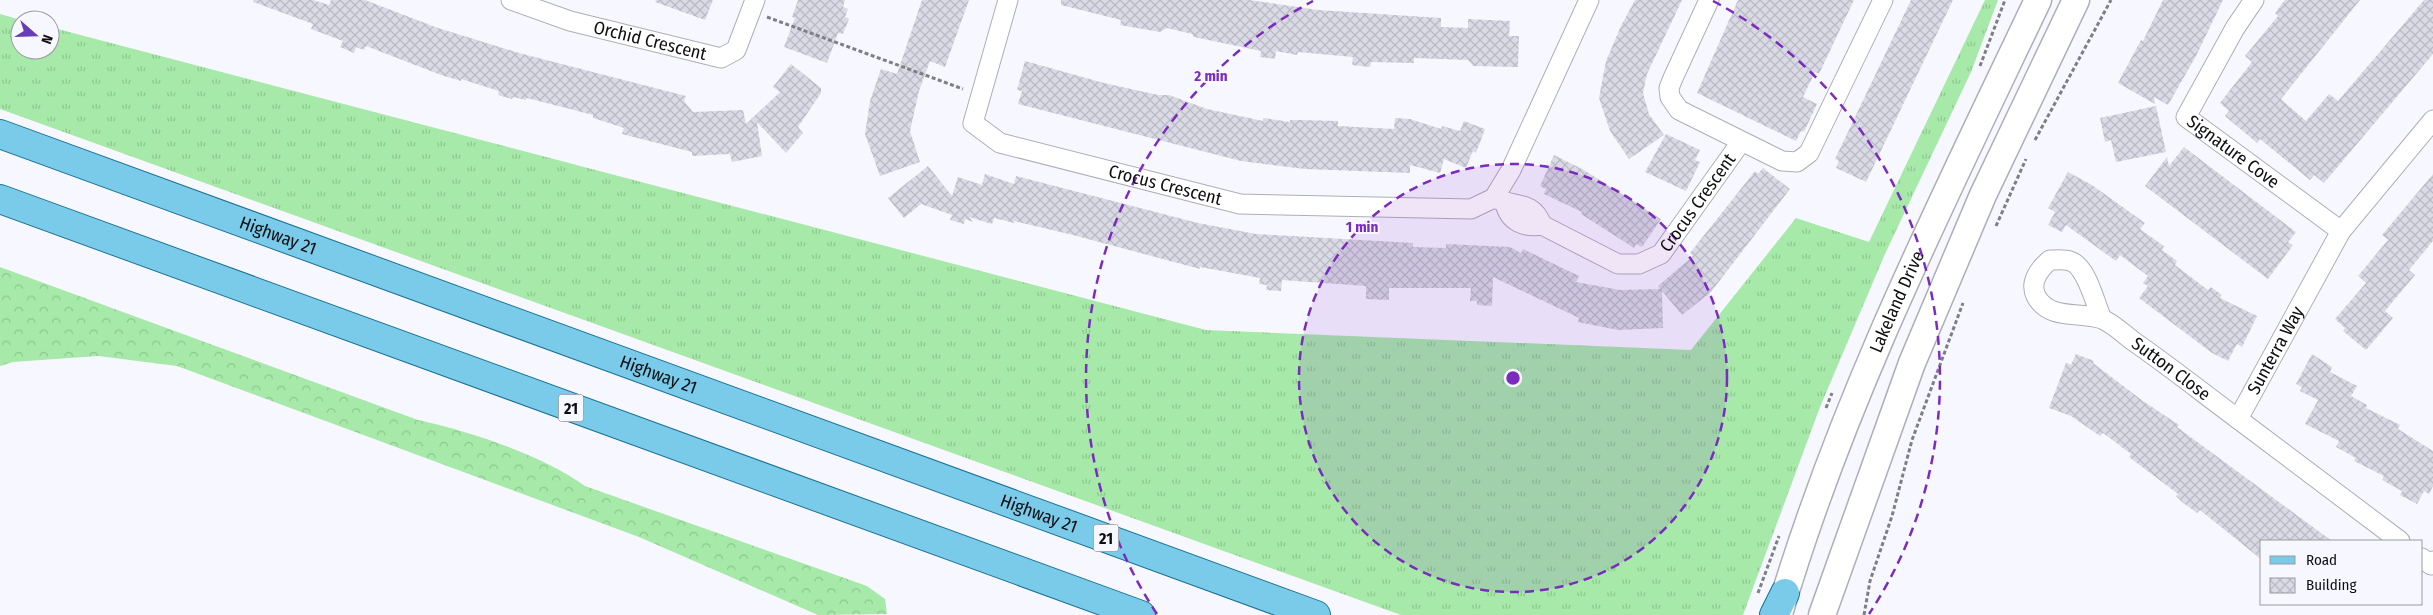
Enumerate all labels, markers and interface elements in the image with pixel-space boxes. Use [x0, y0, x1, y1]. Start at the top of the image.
north arrow [10, 10, 60, 60]
street label: Orchid Crescent [591, 16, 709, 65]
text: N [37, 32, 56, 46]
text: 2 min [1193, 67, 1228, 85]
street label: Signature Cove [2183, 110, 2284, 193]
street label: Crocus Crescent [1655, 149, 1740, 256]
street label: Crocus Crescent [1106, 160, 1224, 210]
street label: Highway 21 [236, 211, 320, 260]
text: 1 min [1346, 218, 1378, 236]
street label: Lakeland Drive [1865, 247, 1929, 356]
street label: Sunterra Way [2243, 303, 2309, 398]
street label: Sutton Close [2127, 332, 2215, 405]
street label: Highway 21 [617, 351, 700, 399]
centre of rings [1504, 369, 1522, 387]
road number: 21 [558, 394, 584, 422]
street label: Highway 21 [997, 490, 1080, 538]
road number: 21 [1094, 524, 1118, 552]
legend [2260, 540, 2423, 605]
text: Road [2306, 551, 2337, 569]
text: Building [2306, 576, 2357, 594]

